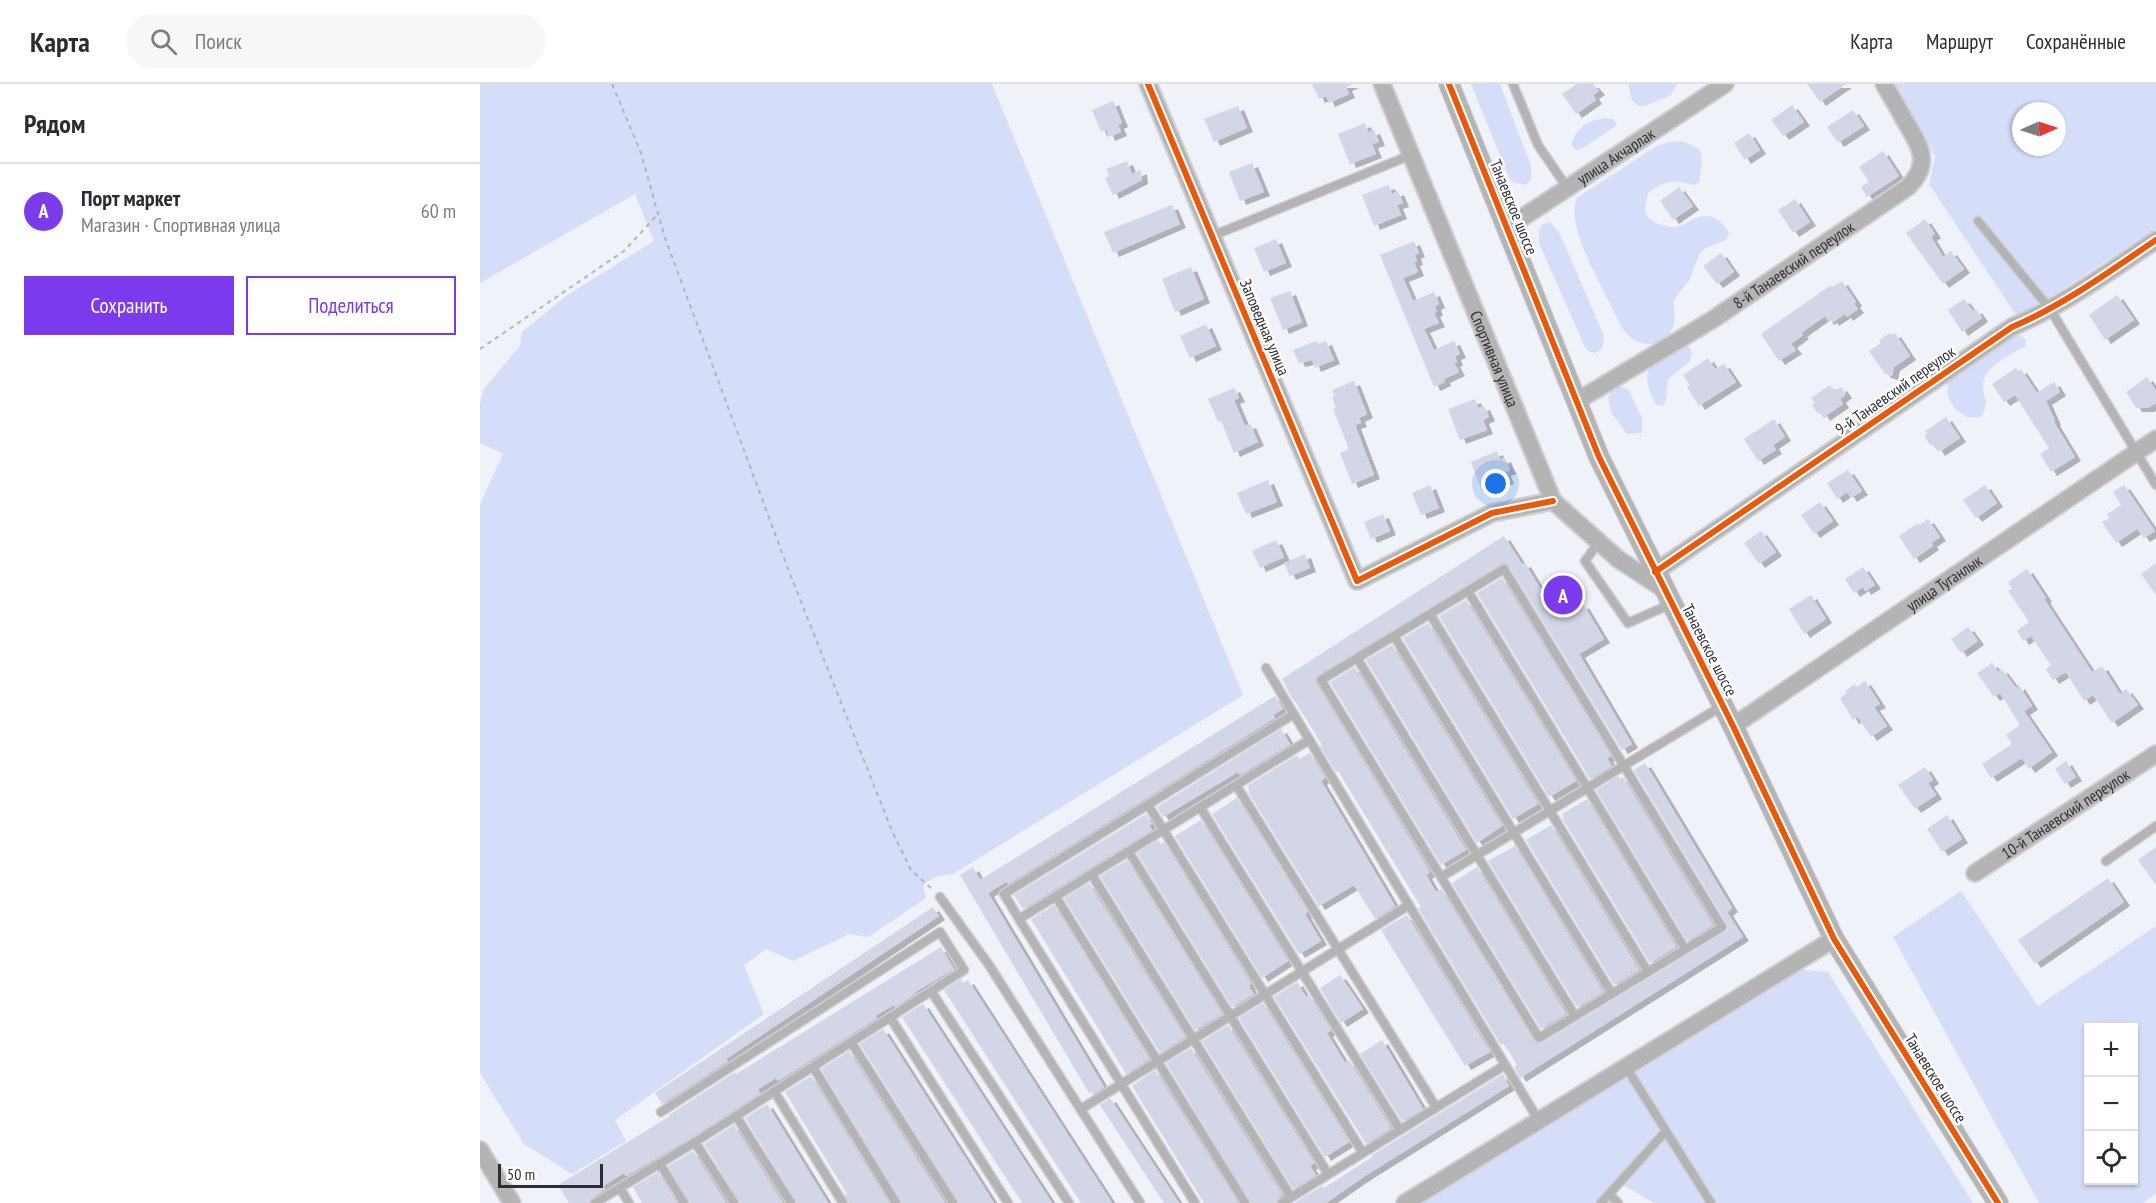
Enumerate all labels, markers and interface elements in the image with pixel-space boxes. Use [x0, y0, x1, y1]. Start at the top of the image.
search box [126, 14, 546, 68]
text: Карта [30, 23, 90, 60]
icon: search [147, 25, 180, 58]
text: Поиск [195, 27, 242, 55]
text: Карта [1850, 28, 1893, 55]
text: Маршрут [1926, 28, 1993, 55]
text: Сохранённые [2026, 28, 2126, 55]
north arrow [2012, 102, 2066, 156]
text: Рядом [24, 107, 85, 140]
street label: улица Акчарлак [1573, 123, 1659, 189]
street label: Танаевское шоссе [1486, 156, 1542, 258]
text: Порт маркет [81, 184, 180, 212]
text: A [38, 198, 49, 224]
text: 60 m [421, 198, 456, 224]
text: Магазин · Спортивная улица [81, 212, 281, 238]
street label: 8-й Танаевский переулок [1729, 216, 1859, 313]
button: Сохранить [24, 276, 234, 335]
button: Поделиться [246, 276, 456, 335]
street label: Заповедная улица [1236, 276, 1294, 378]
street label: Спортивная улица [1466, 308, 1523, 410]
street label: 9-й Танаевский переулок [1831, 341, 1960, 439]
your location [1481, 469, 1510, 498]
street label: улица Туганлык [1902, 550, 1986, 615]
pin: A [1544, 572, 1582, 618]
street label: Танаевское шоссе [1678, 600, 1742, 700]
street label: 10-й Танаевский переулок [1997, 764, 2134, 863]
map controls [2084, 1023, 2138, 1185]
button: + [2084, 1023, 2138, 1077]
street label: Танаевское шоссе [1901, 1030, 1971, 1126]
button: − [2084, 1077, 2138, 1131]
button: locate [2084, 1131, 2138, 1185]
scale bar [498, 1161, 603, 1188]
text: 50 m [507, 1164, 535, 1184]

